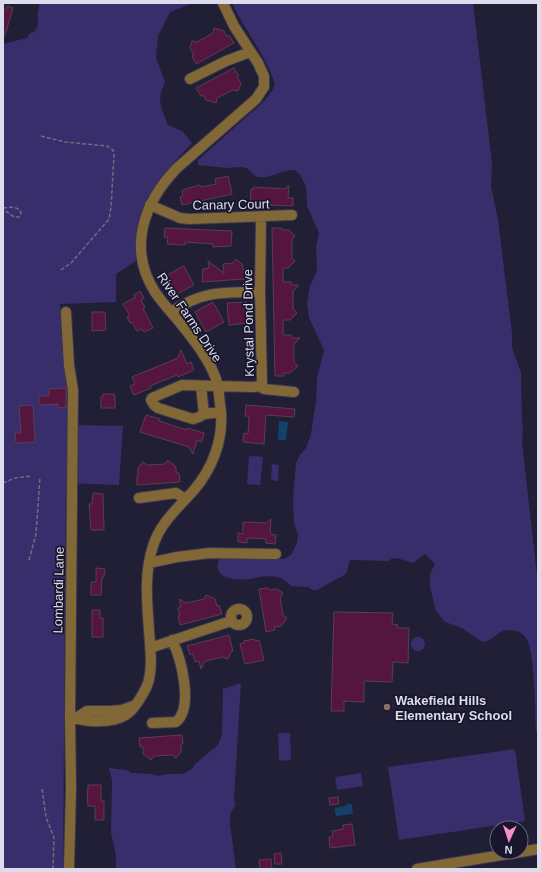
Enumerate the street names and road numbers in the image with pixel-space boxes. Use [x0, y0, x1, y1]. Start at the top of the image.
street label: Canary Court [192, 196, 270, 213]
street label: Krystal Pond Drive [240, 269, 257, 377]
street label: River Farms Drive [154, 270, 225, 365]
street label: Lombardi Lane [50, 547, 67, 634]

